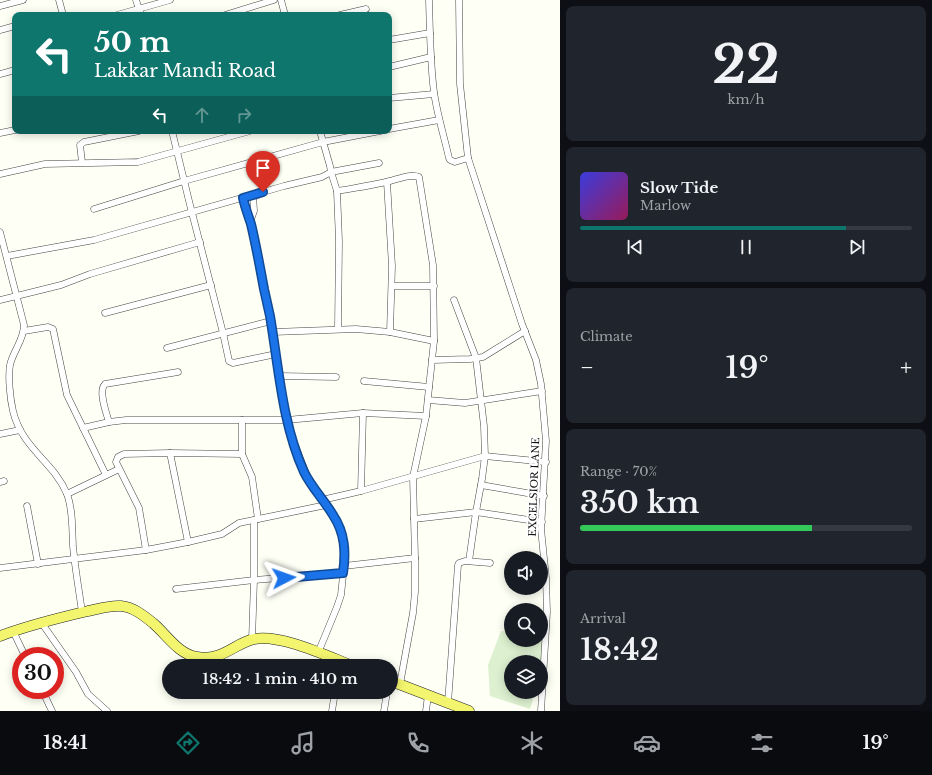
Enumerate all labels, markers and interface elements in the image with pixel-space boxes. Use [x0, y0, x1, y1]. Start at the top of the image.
text: 50 m [94, 25, 170, 60]
icon: left [28, 28, 80, 80]
text: 22 [712, 33, 780, 97]
text: Lakkar Mandi Road [94, 60, 276, 82]
text: km/h [728, 91, 764, 108]
icon: left [149, 104, 171, 126]
icon: ahead [191, 104, 213, 126]
icon: right [233, 104, 255, 126]
pin [246, 151, 280, 192]
icon: arrive [252, 157, 274, 179]
text: Slow Tide [640, 178, 718, 197]
text: Marlow [640, 197, 691, 214]
icon: previous [624, 236, 646, 258]
icon: pause [735, 236, 757, 258]
icon: next [846, 236, 868, 258]
text: Climate [580, 328, 633, 345]
text: 19° [725, 349, 769, 386]
text: − [580, 354, 594, 381]
text: + [900, 354, 912, 381]
street label: EXCELSIOR LANE [526, 437, 542, 537]
text: Range · 70% [580, 463, 657, 480]
text: 350 km [580, 484, 699, 521]
map controls [504, 551, 548, 699]
button: sound [504, 551, 548, 595]
position arrow [263, 557, 305, 599]
button: search [504, 603, 548, 647]
text: Arrival [580, 610, 626, 627]
text: 18:42 [580, 631, 659, 668]
speed limit sign: 30 [12, 647, 64, 699]
button: layers [504, 655, 548, 699]
text: 18:42 · 1 min · 410 m [202, 669, 358, 688]
icon: directions [174, 729, 202, 757]
icon: music [289, 729, 317, 757]
icon: phone [404, 729, 432, 757]
icon: climate [518, 729, 546, 757]
icon: car [633, 729, 661, 757]
icon: filters [748, 729, 776, 757]
text: 18:41 [43, 732, 88, 754]
text: 19° [863, 732, 889, 754]

